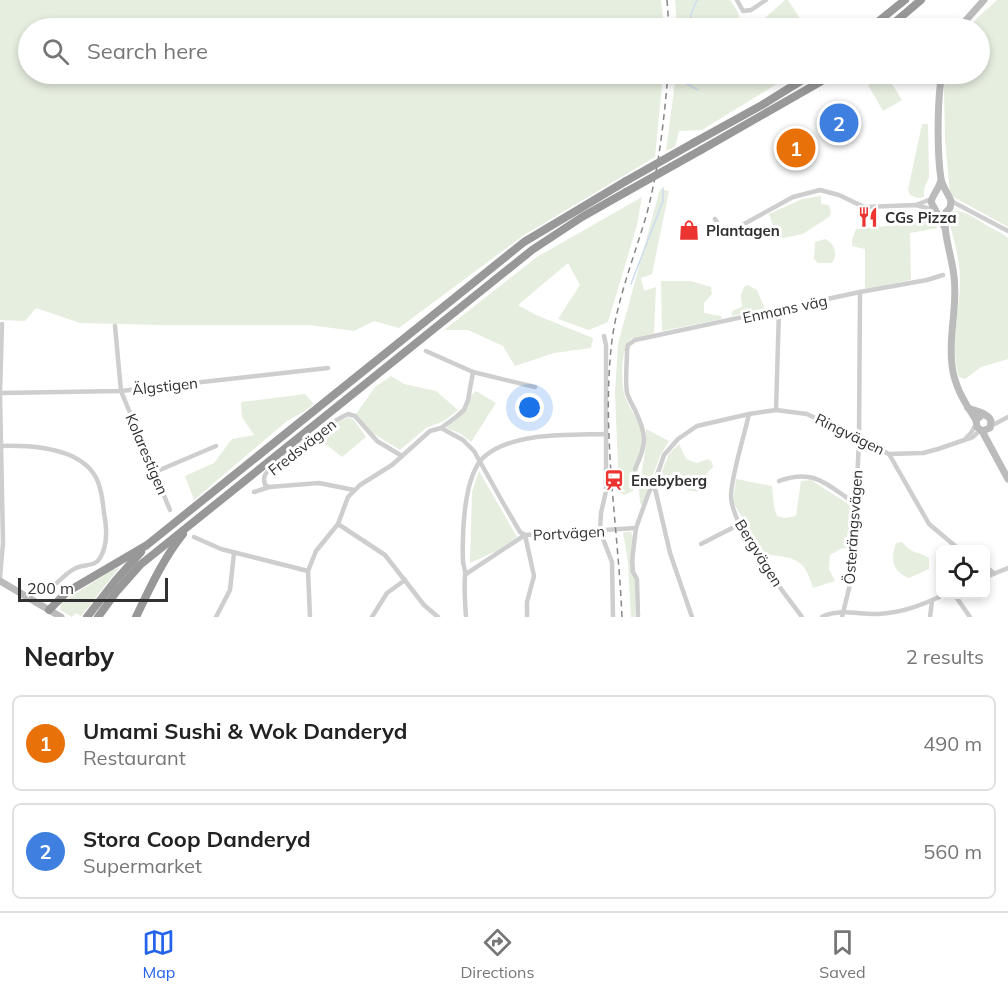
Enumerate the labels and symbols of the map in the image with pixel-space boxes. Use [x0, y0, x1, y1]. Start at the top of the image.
pin: 2 [820, 100, 858, 146]
pin: 1 [776, 126, 816, 170]
restaurant icon: CGs Pizza [856, 205, 880, 229]
place label: CGs Pizza [885, 208, 957, 227]
shop icon: Plantagen [677, 218, 701, 242]
place label: Plantagen [706, 221, 780, 240]
street label: Enmans väg [741, 291, 829, 327]
street label: Älgstigen [131, 373, 199, 399]
your location [515, 393, 544, 422]
street label: Ringvägen [812, 409, 888, 459]
street label: Kolarestigen [121, 411, 173, 497]
street label: Fredsvägen [264, 415, 340, 479]
station icon: Enebyberg [602, 468, 626, 492]
street label: Österängsvägen [840, 469, 866, 585]
place label: Enebyberg [631, 471, 707, 490]
street label: Bergvägen [731, 516, 787, 590]
street label: Portvägen [532, 522, 606, 544]
scale bar [18, 575, 168, 602]

